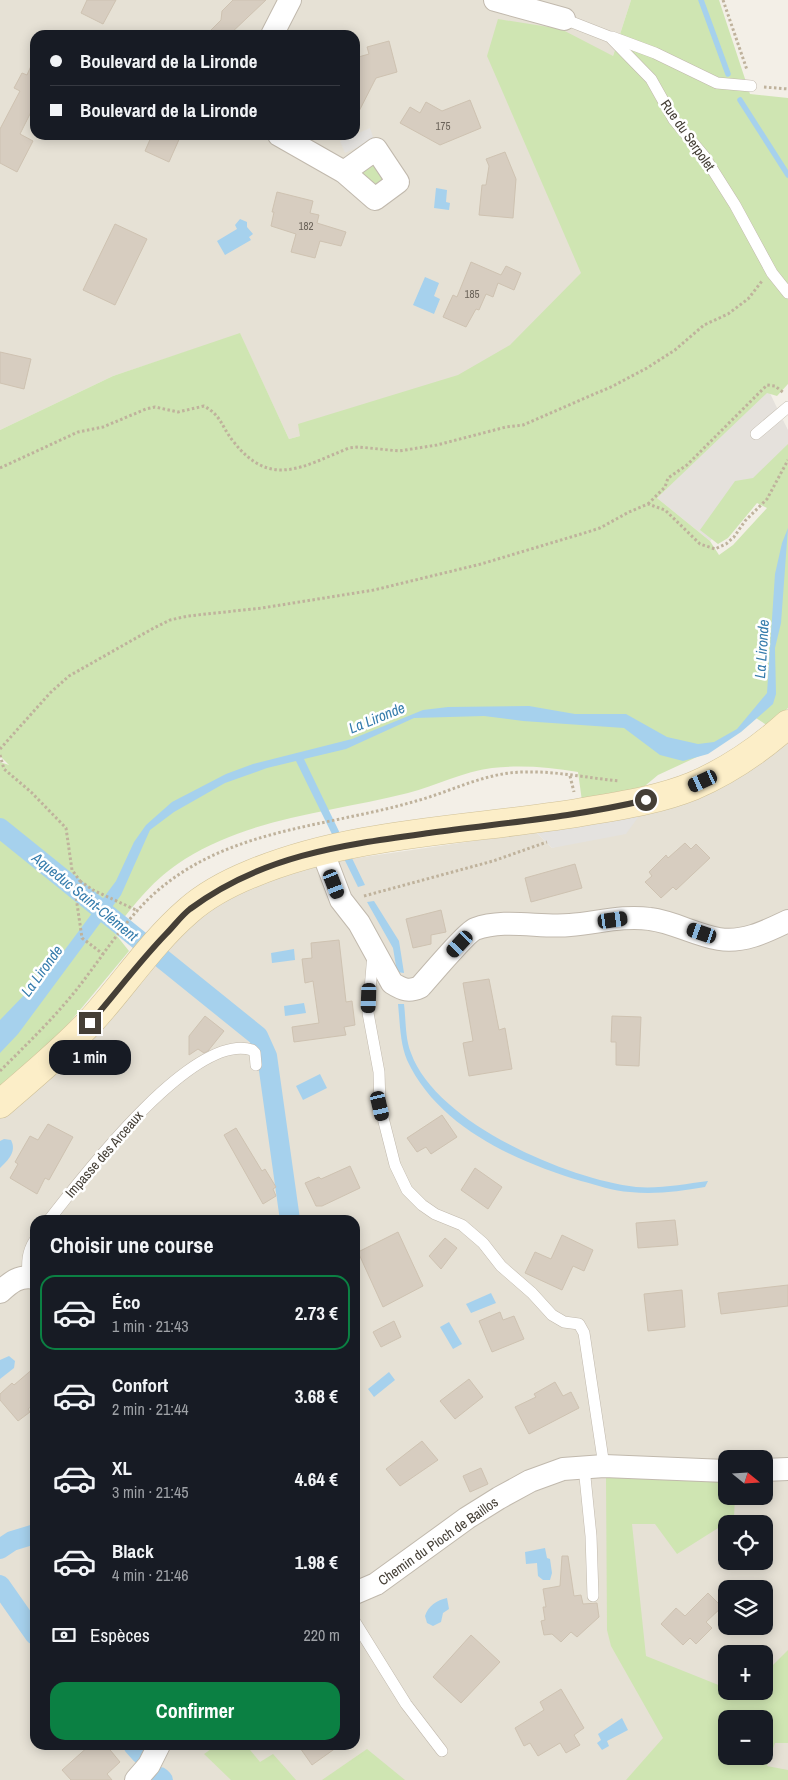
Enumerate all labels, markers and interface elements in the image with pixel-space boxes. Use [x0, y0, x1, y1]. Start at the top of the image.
text: Boulevard de la Lironde [80, 48, 258, 74]
street label: Rue du Serpolet [657, 96, 719, 174]
text: Boulevard de la Lironde [80, 97, 258, 123]
house number: 175 [435, 119, 451, 133]
house number: 182 [298, 219, 314, 233]
house number: 185 [464, 287, 480, 301]
water label: La Lironde [749, 619, 774, 679]
water label: La Lironde [346, 697, 408, 738]
car [686, 768, 719, 794]
route start [635, 789, 657, 811]
water label: Aqueduc Saint-Clément [27, 847, 143, 946]
car [321, 867, 346, 901]
car [597, 910, 628, 930]
car [685, 921, 718, 945]
car [444, 928, 475, 960]
water label: La Lironde [16, 941, 67, 1001]
car [360, 983, 377, 1013]
route end [79, 1012, 101, 1034]
callout: 1 min [49, 1040, 131, 1076]
text: 1 min [73, 1046, 107, 1068]
car [369, 1090, 390, 1122]
street label: Impasse des Arceaux [61, 1106, 147, 1201]
text: Choisir une course [50, 1230, 213, 1260]
text: Éco [112, 1289, 141, 1315]
icon: car [52, 1290, 97, 1335]
text: 2.73 € [295, 1300, 338, 1326]
text: 1 min · 21:43 [112, 1315, 189, 1337]
text: Confort [112, 1372, 168, 1398]
icon: car [52, 1373, 97, 1418]
text: 3.68 € [295, 1383, 338, 1409]
text: 2 min · 21:44 [112, 1398, 189, 1420]
north arrow [718, 1450, 772, 1505]
map controls [718, 1450, 773, 1765]
text: XL [112, 1455, 132, 1481]
icon: car [52, 1456, 97, 1501]
text: 4.64 € [295, 1466, 338, 1492]
text: 3 min · 21:45 [112, 1481, 189, 1503]
street label: Chemin du Pioch de Baillos [375, 1493, 502, 1589]
button: locate [718, 1515, 773, 1570]
text: Black [112, 1538, 154, 1564]
icon: car [52, 1539, 97, 1584]
text: 1.98 € [295, 1549, 338, 1575]
text: 4 min · 21:46 [112, 1564, 189, 1586]
button: layers [718, 1580, 773, 1635]
icon: cash [50, 1621, 78, 1649]
text: Espèces [90, 1622, 150, 1648]
text: 220 m [304, 1624, 340, 1646]
button: + [718, 1645, 773, 1700]
button: Confirmer [50, 1682, 340, 1740]
button: − [718, 1710, 773, 1765]

